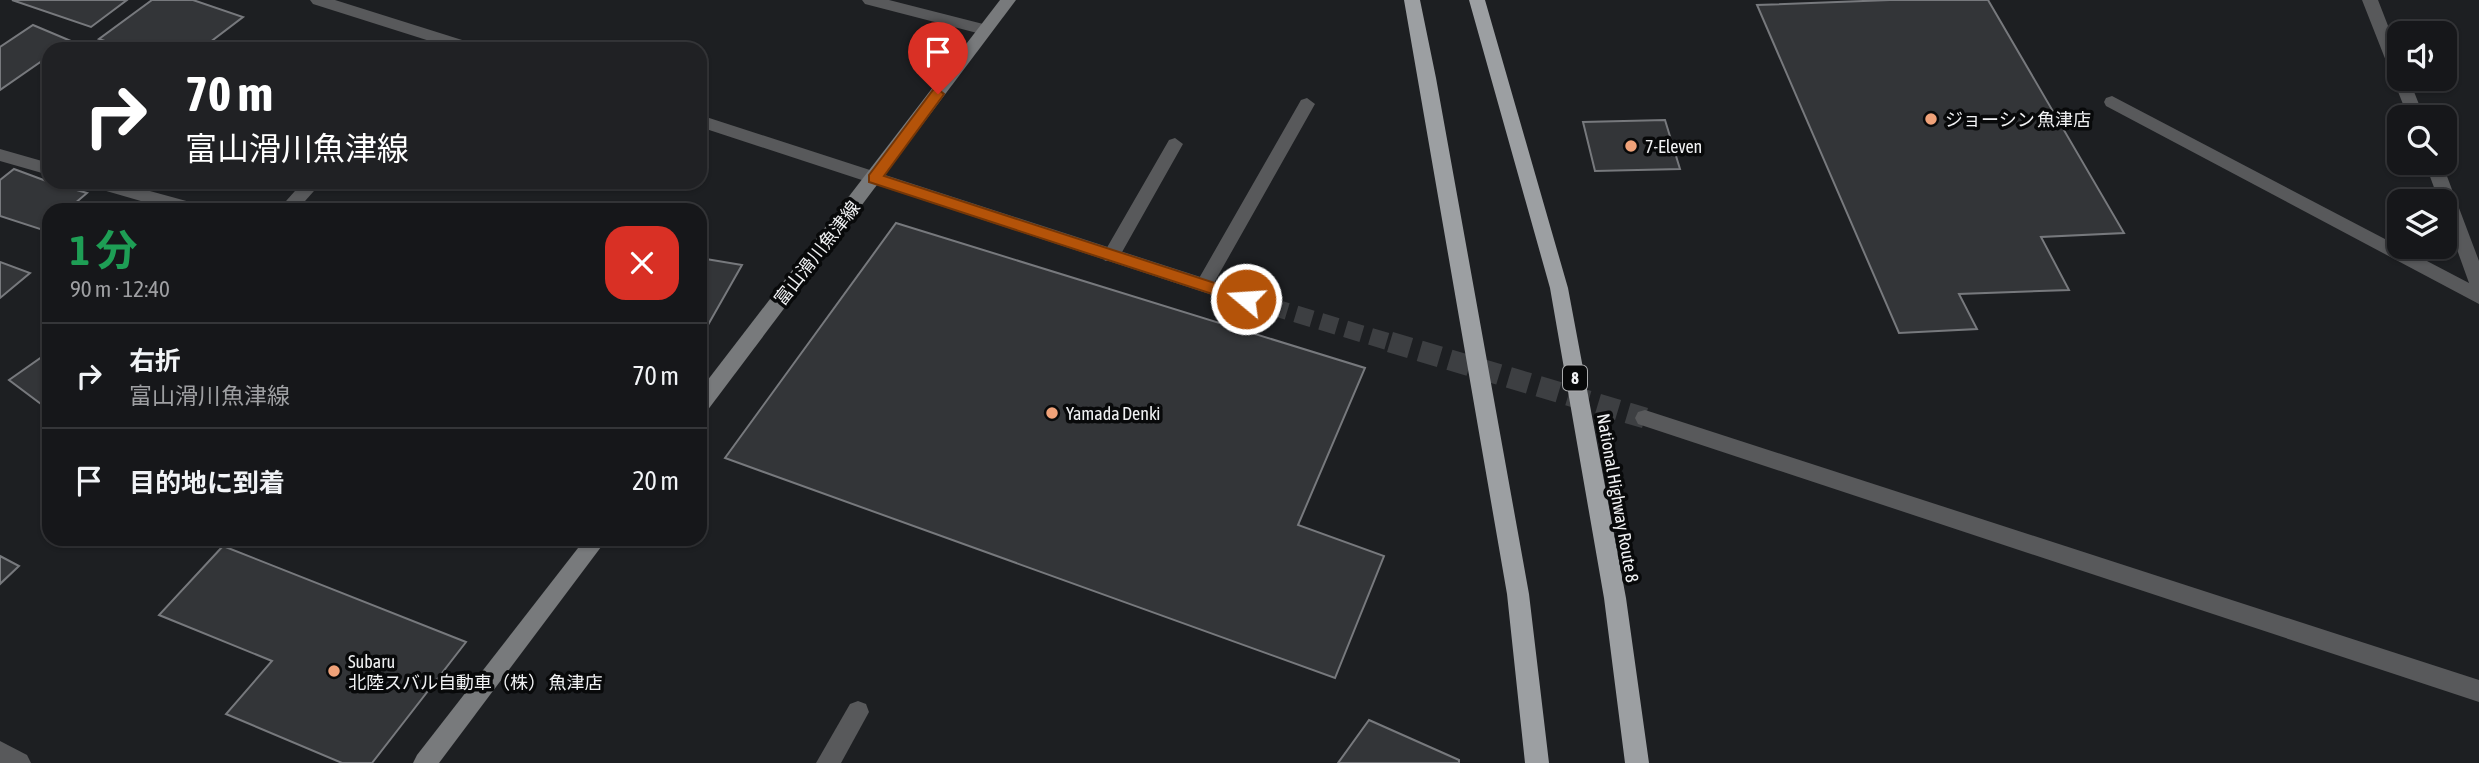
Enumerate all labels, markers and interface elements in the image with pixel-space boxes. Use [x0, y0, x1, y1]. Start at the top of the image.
map controls [2387, 21, 2457, 259]
button: sound [2387, 21, 2457, 91]
pin [908, 22, 968, 94]
icon: arrive [919, 33, 957, 71]
text: 70 m [185, 65, 273, 121]
icon: right [70, 70, 161, 161]
button: search [2387, 105, 2457, 175]
place label: ジョーシン 魚津店 [1945, 109, 2091, 130]
marker: ジョーシン 魚津店 [1923, 111, 1939, 127]
text: 富山滑川魚津線 [185, 130, 409, 167]
place label: 7-Eleven [1645, 136, 1702, 157]
marker: 7-Eleven [1623, 138, 1639, 154]
button: layers [2387, 189, 2457, 259]
street label: 富山滑川魚津線 [770, 197, 864, 309]
text: 1 分 [70, 226, 138, 274]
button: close [605, 226, 679, 300]
position arrow [1209, 262, 1283, 336]
text: 90 m · 12:40 [70, 276, 170, 302]
text: 右折 [129, 346, 181, 376]
icon: right [70, 357, 108, 395]
text: 70 m [632, 361, 679, 391]
road number: 8 [1563, 366, 1587, 390]
text: 富山滑川魚津線 [129, 383, 290, 409]
place label: Yamada Denki [1066, 403, 1161, 424]
marker: Yamada Denki [1044, 405, 1060, 421]
street label: National Highway Route 8 [1593, 412, 1643, 584]
icon: arrive [70, 462, 108, 500]
text: 20 m [632, 466, 679, 496]
text: 目的地に到着 [129, 468, 285, 498]
place label: Subaru 北陸スバル自動車（株） 魚津店 [348, 651, 602, 693]
marker: Subaru 北陸スバル自動車（株） 魚津店 [326, 663, 342, 679]

